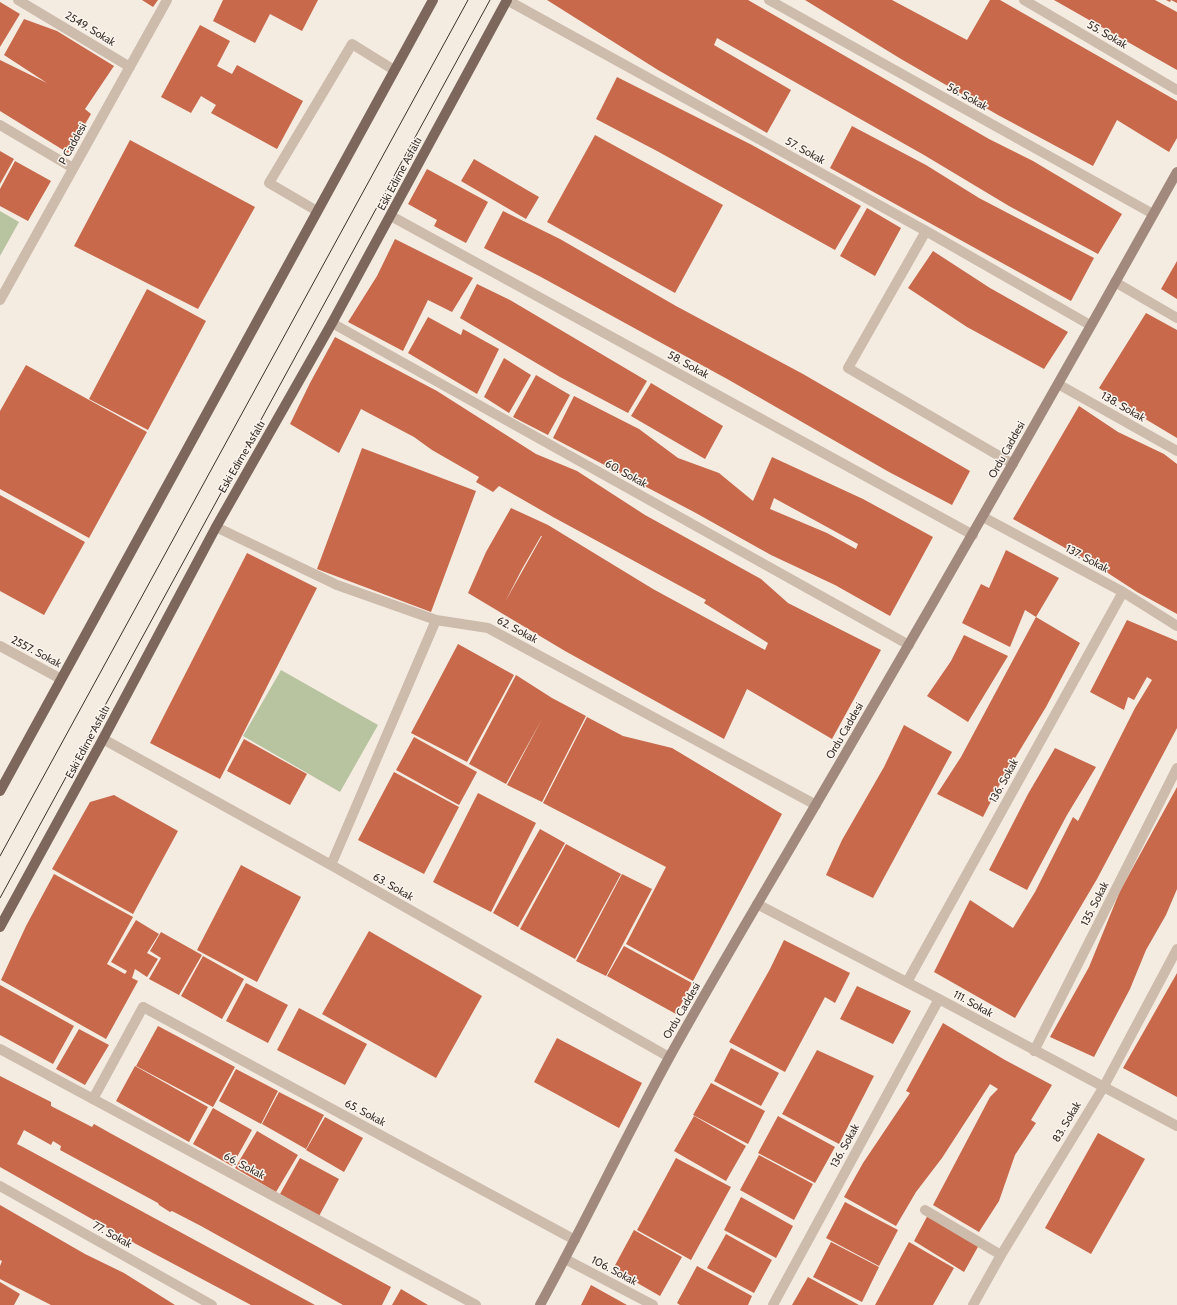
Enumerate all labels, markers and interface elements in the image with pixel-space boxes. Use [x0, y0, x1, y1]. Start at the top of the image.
street label: 2549. Sokak [62, 9, 118, 49]
street label: 55. Sokak [1085, 18, 1129, 52]
street label: 56. Sokak [944, 80, 990, 114]
street label: P Caddesi [56, 121, 90, 167]
street label: Eski Edirne Asfaltı [375, 135, 425, 213]
street label: 57. Sokak [783, 135, 827, 167]
street label: 58. Sokak [665, 348, 711, 382]
street label: 138. Sokak [1099, 389, 1147, 425]
street label: Eski Edirne Asfaltı [216, 419, 268, 495]
street label: Ordu Caddesi [986, 419, 1028, 481]
street label: 60. Sokak [603, 457, 649, 491]
street label: 137. Sokak [1063, 542, 1111, 576]
street label: 62. Sokak [494, 614, 540, 646]
street label: 2557. Sokak [9, 633, 63, 671]
street label: Ordu Caddesi [824, 700, 866, 762]
street label: Eski Edirne Asfaltı [63, 703, 113, 781]
street label: 136. Sokak [987, 757, 1021, 805]
street label: 63. Sokak [370, 870, 416, 904]
street label: 135. Sokak [1078, 880, 1112, 928]
street label: Ordu Caddesi [661, 980, 703, 1042]
street label: 111. Sokak [951, 988, 995, 1020]
street label: 65. Sokak [342, 1097, 388, 1129]
street label: 83. Sokak [1050, 1099, 1084, 1145]
street label: 136. Sokak [828, 1122, 862, 1170]
street label: 66. Sokak [221, 1150, 267, 1182]
street label: 77. Sokak [90, 1219, 134, 1251]
street label: 106. Sokak [589, 1253, 639, 1289]

